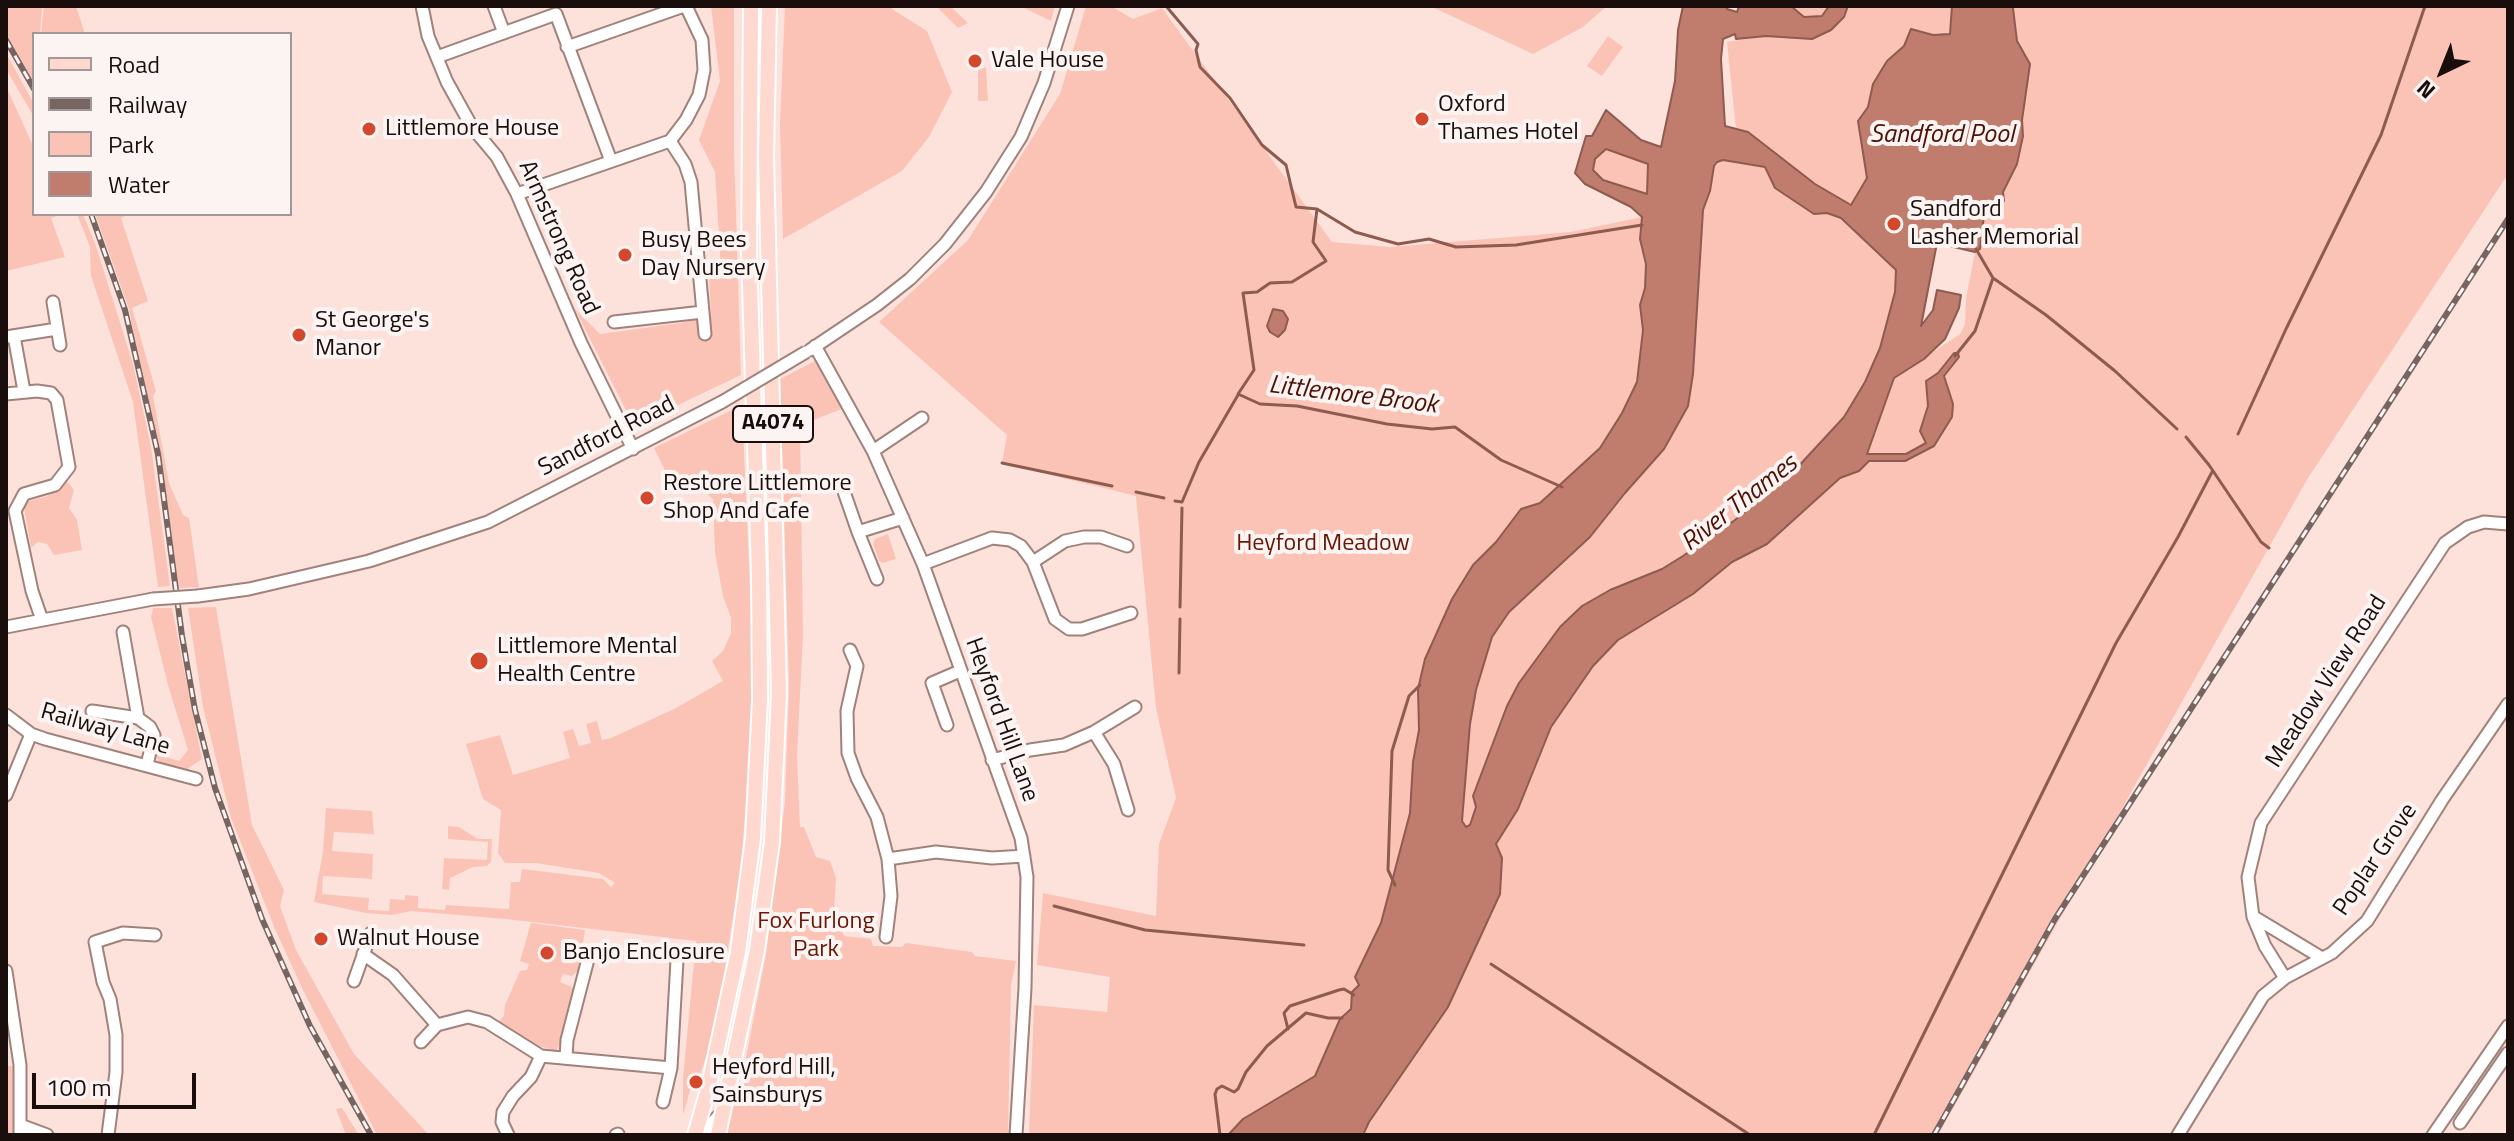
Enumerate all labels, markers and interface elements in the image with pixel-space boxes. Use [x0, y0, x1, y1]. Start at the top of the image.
legend [32, 32, 292, 216]
north arrow [2402, 32, 2482, 112]
text: Road [108, 46, 160, 82]
place label: Vale House [991, 47, 1104, 75]
marker: Vale House [966, 52, 984, 70]
text: N [2408, 72, 2443, 107]
text: Railway [108, 86, 187, 122]
place label: Oxford Thames Hotel [1438, 91, 1579, 147]
marker: Oxford Thames Hotel [1413, 110, 1431, 128]
place label: Littlemore House [385, 115, 559, 143]
marker: Littlemore House [360, 120, 378, 138]
water label: Sandford Pool [1870, 120, 2014, 152]
text: Park [108, 126, 154, 162]
street label: Armstrong Road [511, 157, 605, 319]
text: Water [108, 166, 170, 202]
place label: Sandford Lasher Memorial [1910, 196, 2079, 252]
marker: Sandford Lasher Memorial [1885, 215, 1903, 233]
place label: Busy Bees Day Nursery [641, 227, 766, 283]
marker: Busy Bees Day Nursery [616, 246, 634, 264]
place label: St George's Manor [315, 307, 429, 363]
marker: St George's Manor [290, 326, 308, 344]
water label: Littlemore Brook [1267, 370, 1439, 422]
street label: Sandford Road [534, 390, 680, 484]
road number: A4074 [733, 406, 813, 442]
water label: River Thames [1676, 449, 1804, 559]
place label: Restore Littlemore Shop And Cafe [663, 470, 852, 526]
marker: Restore Littlemore Shop And Cafe [638, 489, 656, 507]
park label: Heyford Meadow [1236, 530, 1410, 558]
street label: Meadow View Road [2261, 590, 2393, 774]
place label: Littlemore Mental Health Centre [497, 633, 677, 689]
street label: Heyford Hill Lane [958, 634, 1044, 806]
marker: Littlemore Mental Health Centre [468, 650, 490, 672]
street label: Railway Lane [37, 698, 173, 762]
street label: Poplar Grove [2328, 798, 2424, 922]
park label: Fox Furlong Park [757, 908, 875, 964]
place label: Walnut House [337, 925, 480, 953]
marker: Walnut House [312, 930, 330, 948]
place label: Banjo Enclosure [563, 939, 725, 967]
marker: Banjo Enclosure [538, 944, 556, 962]
place label: Heyford Hill, Sainsburys [712, 1054, 836, 1110]
scale bar [36, 1057, 200, 1107]
text: 100 m [46, 1069, 112, 1105]
marker: Heyford Hill, Sainsburys [687, 1073, 705, 1091]

